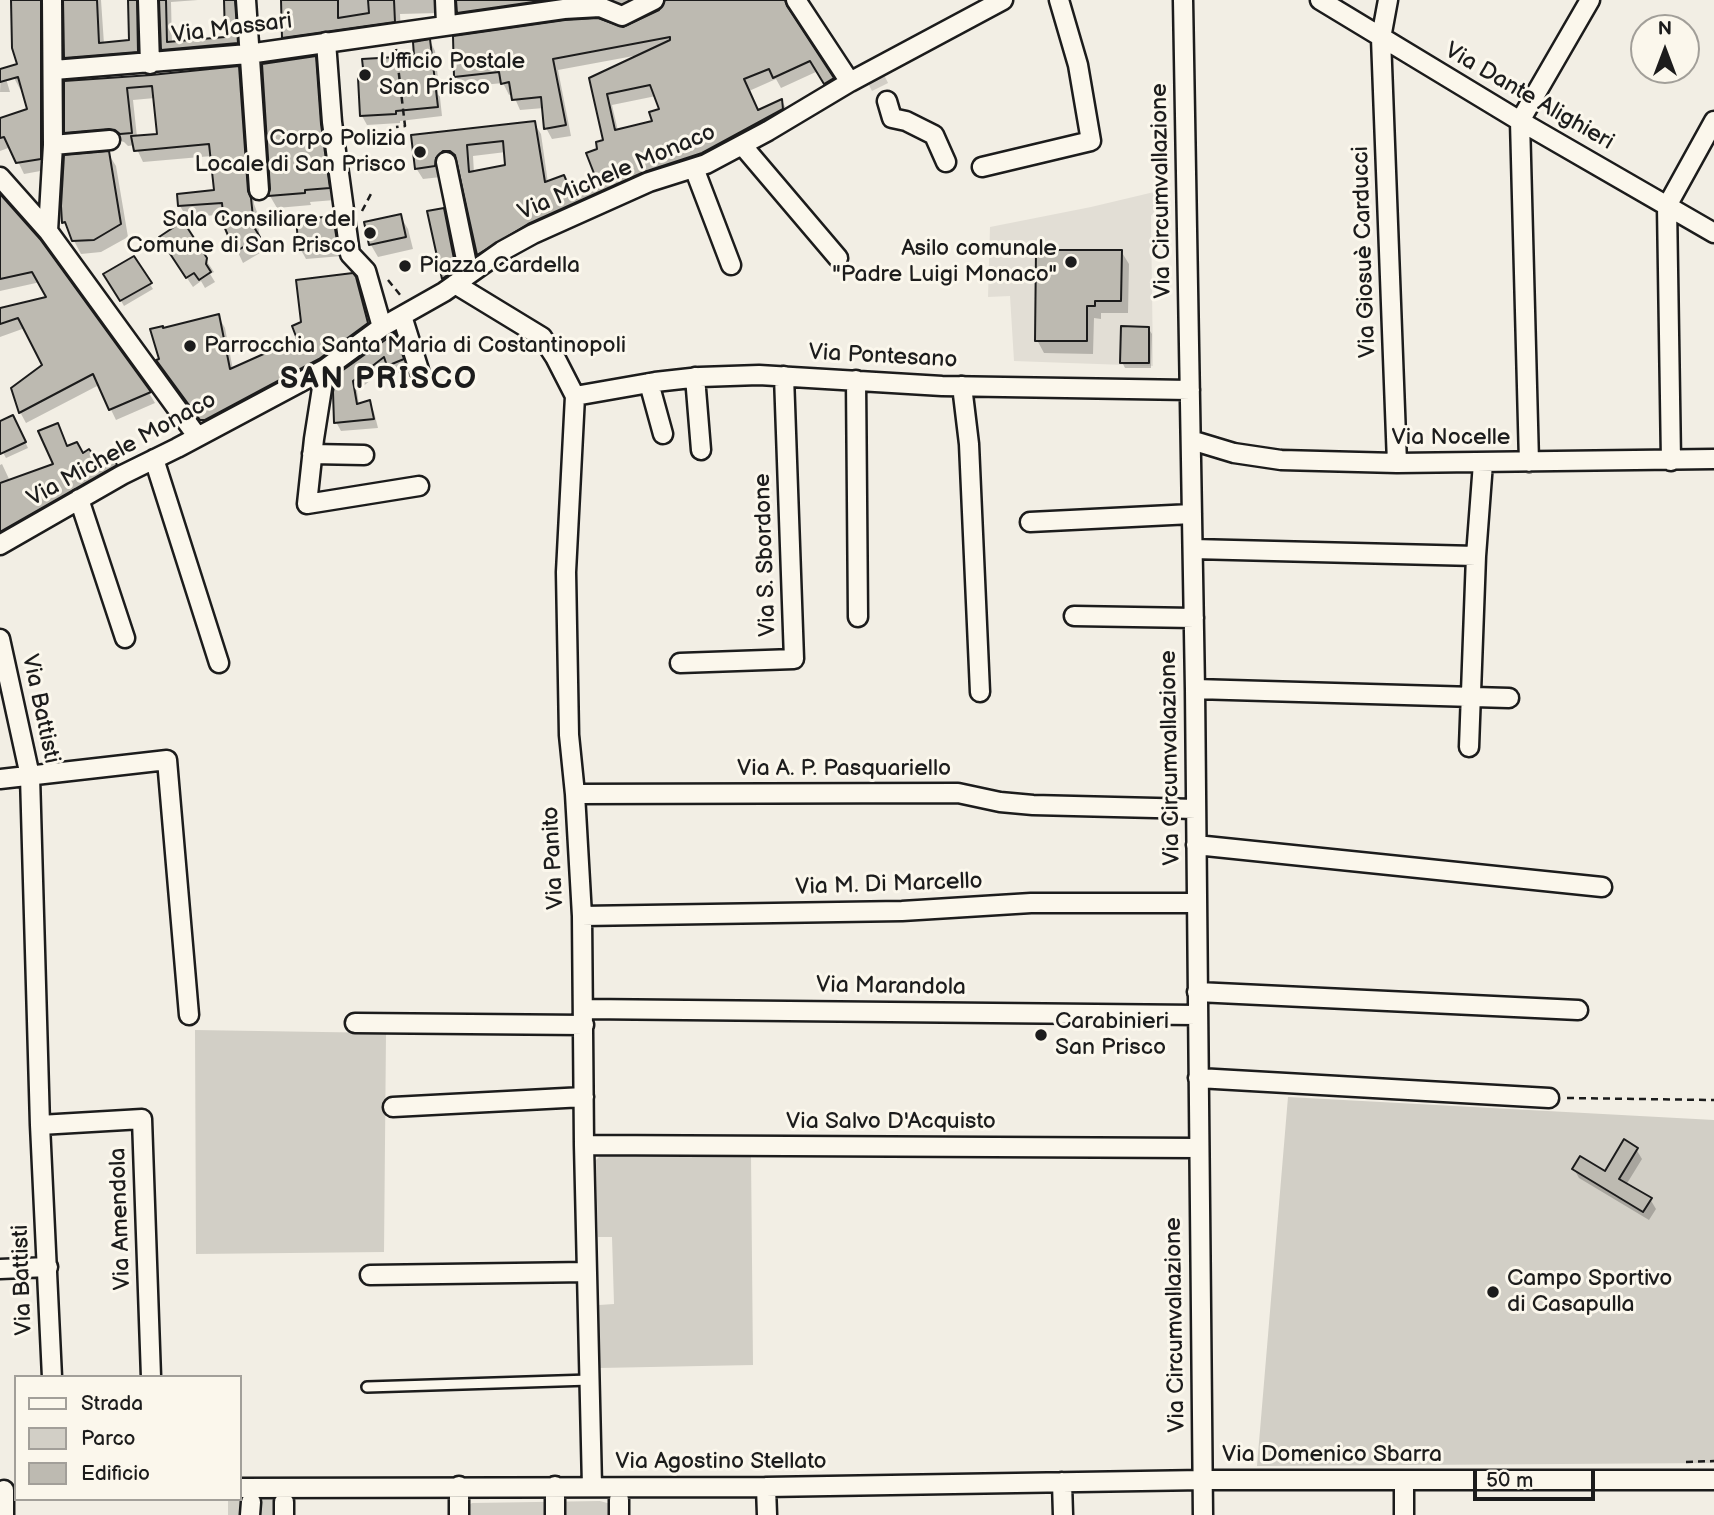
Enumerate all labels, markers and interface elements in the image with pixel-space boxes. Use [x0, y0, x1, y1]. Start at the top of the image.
street label: Via Massari [170, 8, 294, 50]
north arrow [1630, 14, 1700, 84]
text: N [1658, 18, 1672, 41]
street label: Via Dante Alighieri [1440, 37, 1618, 157]
place label: Ufficio Postale San Prisco [379, 48, 525, 102]
marker: Ufficio Postale San Prisco [357, 67, 373, 83]
street label: Via Circumvallazione [1146, 83, 1178, 299]
street label: Via Michele Monaco [514, 119, 720, 227]
place label: Corpo Polizia Locale di San Prisco [195, 125, 406, 179]
marker: Corpo Polizia Locale di San Prisco [412, 144, 428, 160]
street label: Via Giosuè Carducci [1348, 146, 1382, 358]
place label: Sala Consiliare del Comune di San Prisco [126, 206, 356, 260]
marker: Sala Consiliare del Comune di San Prisco [362, 225, 378, 241]
place label: Asilo comunale "Padre Luigi Monaco" [832, 235, 1057, 289]
place label: Piazza Cardella [419, 252, 580, 280]
marker: Asilo comunale "Padre Luigi Monaco" [1063, 254, 1079, 270]
marker: Piazza Cardella [397, 258, 413, 274]
place label: Parrocchia Santa Maria di Costantinopoli [204, 332, 626, 360]
marker: Parrocchia Santa Maria di Costantinopoli [182, 338, 198, 354]
street label: Via Pontesano [808, 339, 958, 375]
district label: SAN PRISCO [281, 362, 477, 398]
street label: Via Michele Monaco [23, 387, 221, 513]
street label: Via Nocelle [1392, 424, 1510, 452]
street label: Via S. Sbordone [749, 473, 783, 637]
street label: Via Circumvallazione [1155, 650, 1187, 866]
street label: Via Battisti [15, 652, 65, 766]
street label: Via A. P. Pasquariello [737, 755, 951, 783]
street label: Via Panito [538, 806, 570, 910]
street label: Via M. Di Marcello [795, 868, 983, 902]
street label: Via Marandola [816, 972, 966, 1002]
place label: Carabinieri San Prisco [1055, 1008, 1169, 1062]
marker: Carabinieri San Prisco [1033, 1027, 1049, 1043]
street label: Via Salvo D'Acquisto [786, 1108, 996, 1136]
street label: Via Amendola [105, 1147, 137, 1291]
street label: Via Circumvallazione [1160, 1217, 1192, 1433]
street label: Via Battisti [7, 1224, 39, 1336]
place label: Campo Sportivo di Casapulla [1507, 1265, 1672, 1319]
marker: Campo Sportivo di Casapulla [1485, 1284, 1501, 1300]
legend [14, 1375, 242, 1501]
text: Strada [81, 1391, 143, 1416]
text: Parco [81, 1426, 136, 1451]
street label: Via Domenico Sbarra [1222, 1441, 1442, 1469]
street label: Via Agostino Stellato [615, 1448, 827, 1476]
scale bar [1476, 1456, 1598, 1500]
text: Edificio [81, 1461, 150, 1486]
text: 50 m [1486, 1468, 1533, 1493]

